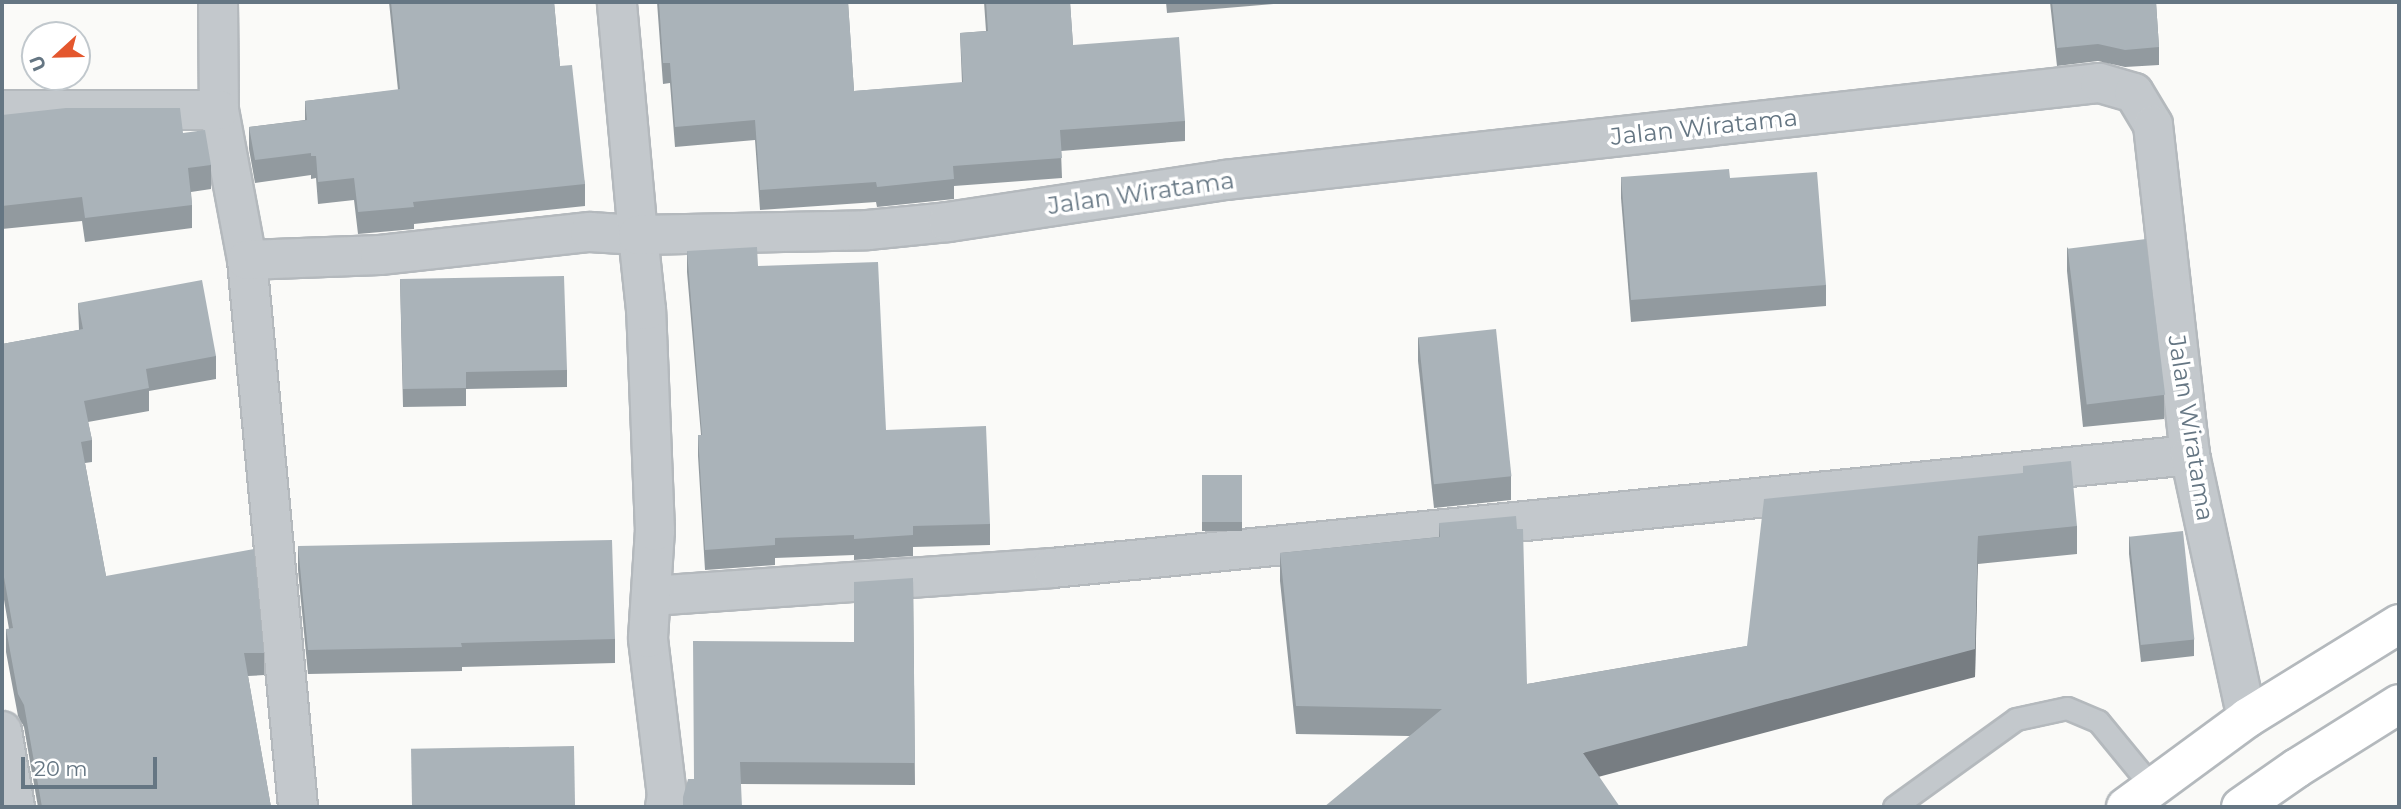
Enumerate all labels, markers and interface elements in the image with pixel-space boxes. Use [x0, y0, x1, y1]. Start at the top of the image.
north arrow [21, 21, 91, 91]
text: U [24, 52, 51, 75]
street label: Jalan Wiratama [1609, 103, 1799, 151]
street label: Jalan Wiratama [1046, 166, 1236, 220]
street label: Jalan Wiratama [2162, 333, 2220, 523]
scale bar [24, 742, 161, 786]
text: 20 m [34, 756, 88, 781]

